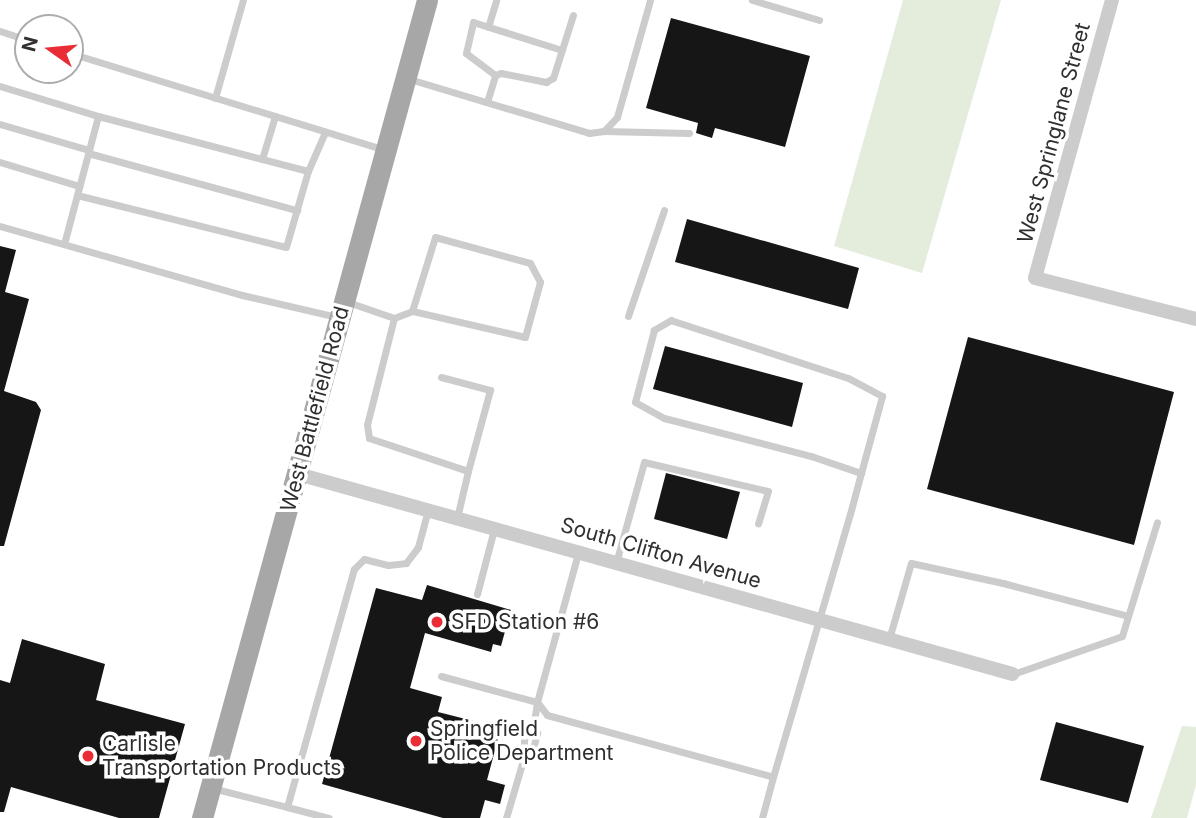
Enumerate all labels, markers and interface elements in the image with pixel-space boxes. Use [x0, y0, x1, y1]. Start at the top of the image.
north arrow [14, 14, 84, 84]
street label: West Springlane Street [1012, 20, 1096, 246]
text: N [17, 34, 43, 54]
street label: West Battlefield Road [275, 304, 355, 514]
street label: South Clifton Avenue [558, 512, 764, 594]
place label: SFD Station #6 [451, 609, 599, 635]
marker: SFD Station #6 [429, 614, 445, 630]
place label: Springfield Police Department [430, 716, 613, 766]
place label: Carlisle Transportation Products [102, 731, 341, 781]
marker: Springfield Police Department [408, 733, 424, 749]
marker: Carlisle Transportation Products [80, 748, 96, 764]

